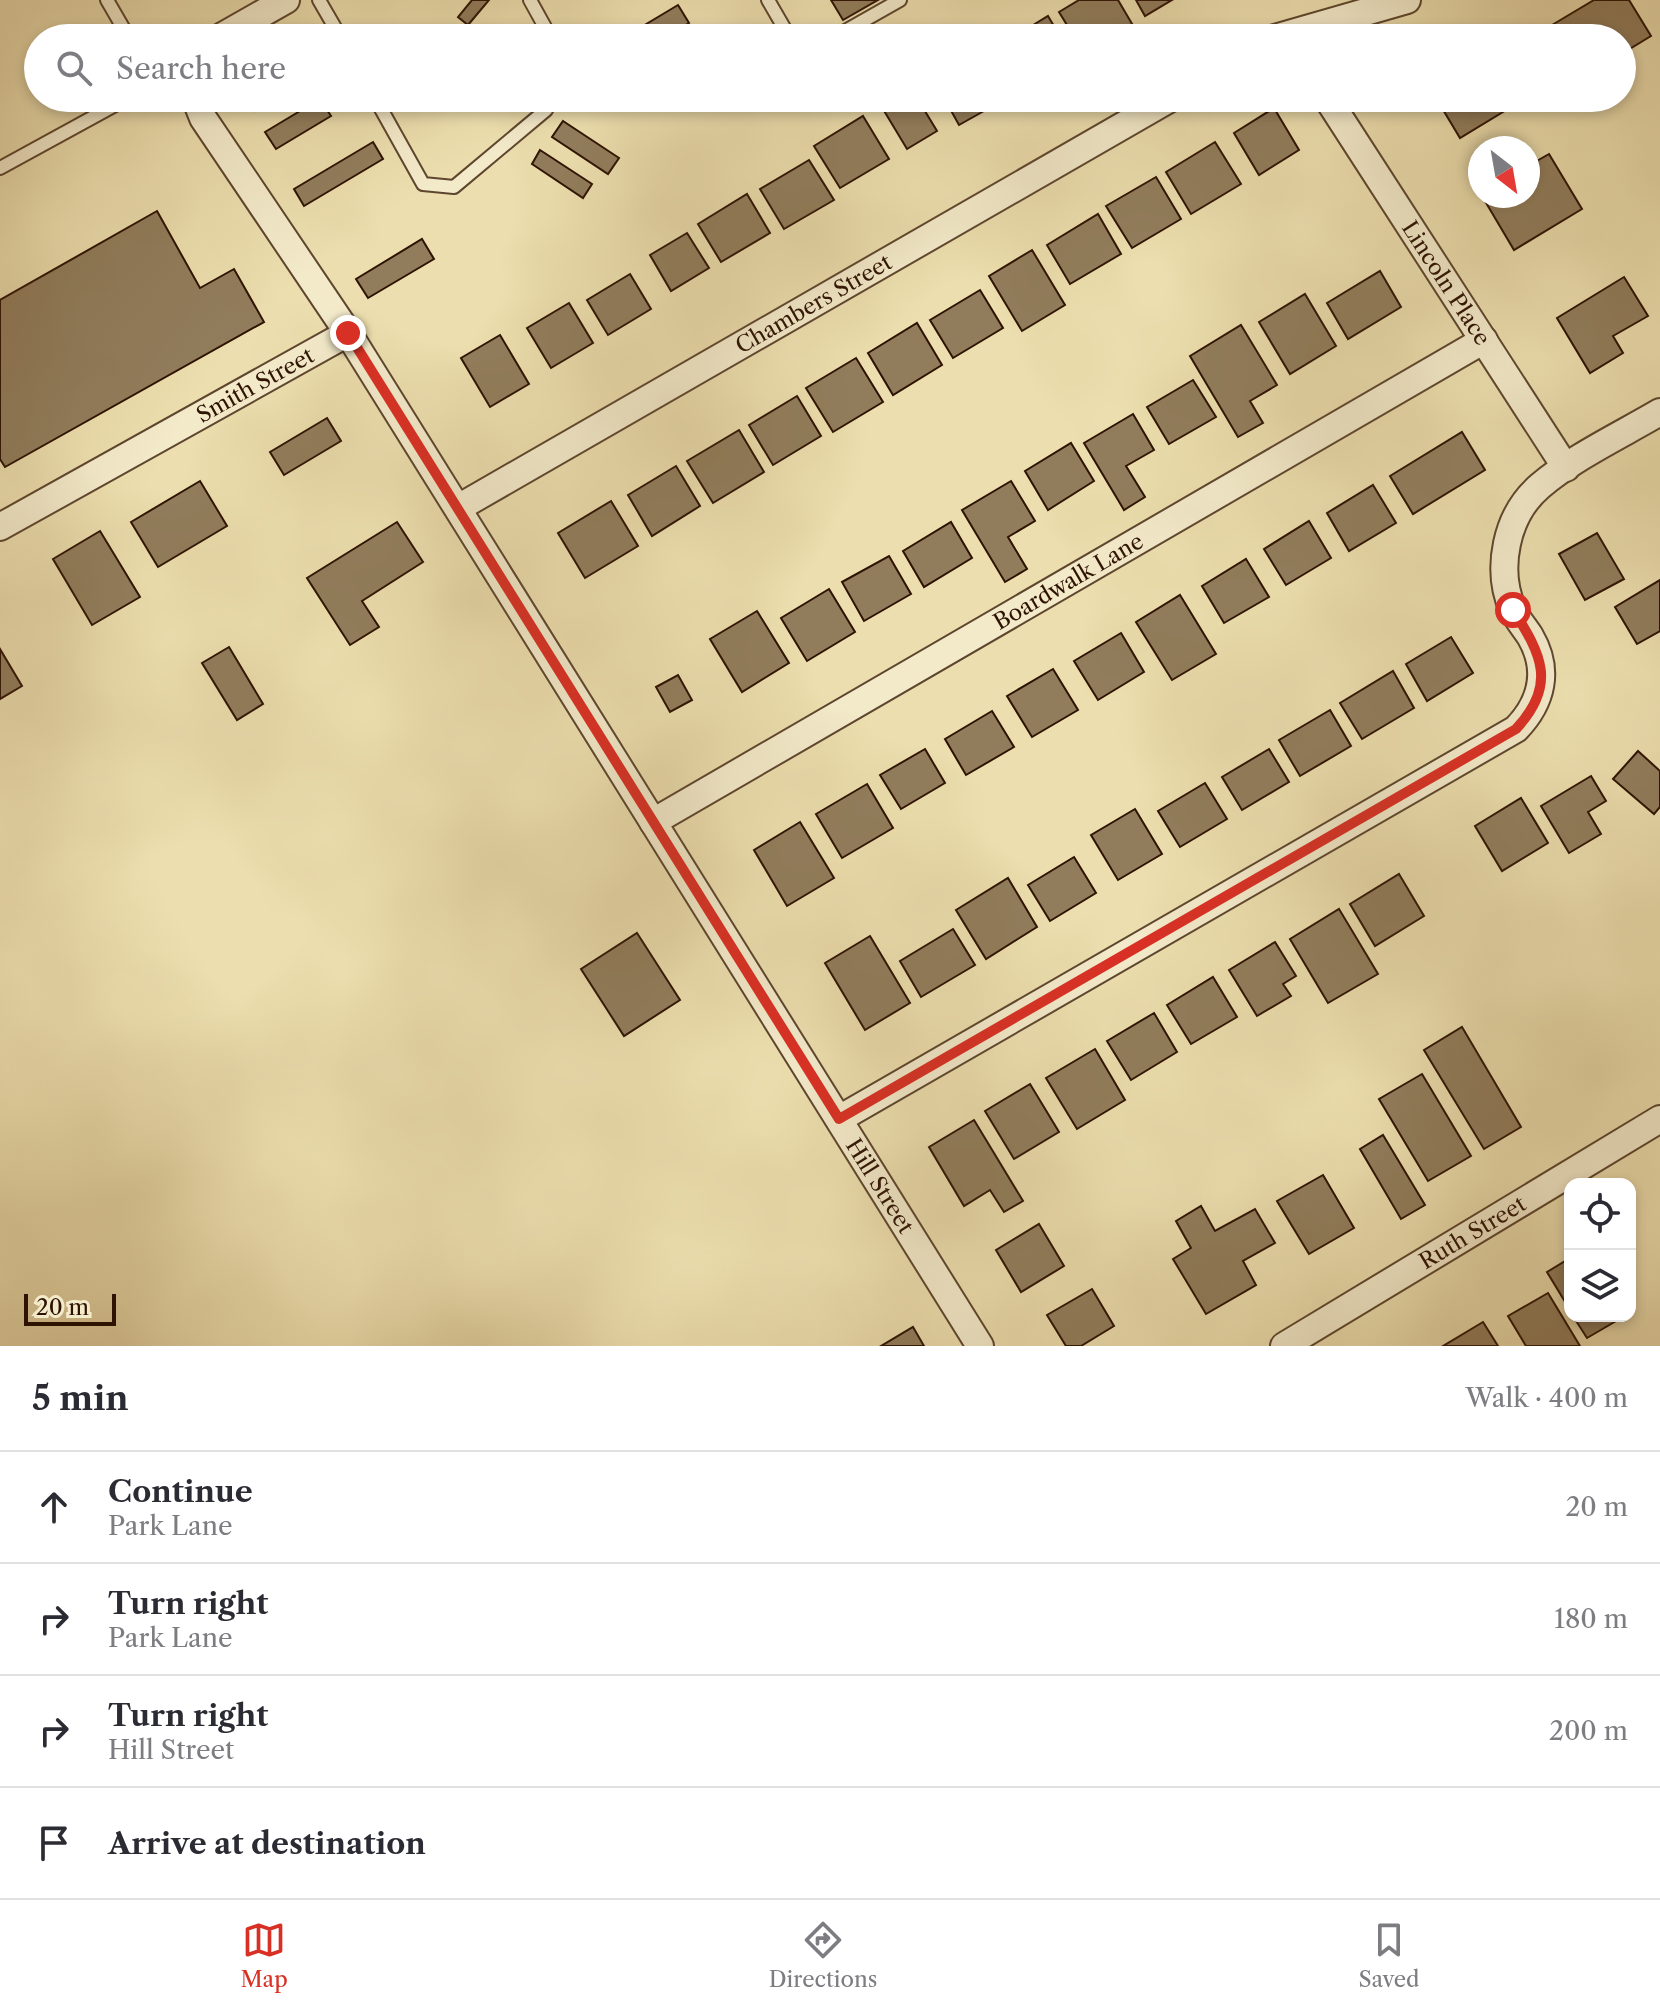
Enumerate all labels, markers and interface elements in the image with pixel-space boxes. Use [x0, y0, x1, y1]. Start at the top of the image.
search box [24, 24, 1636, 112]
icon: search [52, 46, 96, 90]
text: Search here [116, 50, 286, 87]
north arrow [1468, 136, 1540, 208]
street label: Lincoln Place [1396, 216, 1496, 350]
street label: Chambers Street [731, 248, 897, 360]
route end [330, 315, 366, 351]
street label: Smith Street [192, 342, 319, 429]
street label: Boardwalk Lane [989, 528, 1148, 636]
route start [1495, 592, 1531, 628]
street label: Hill Street [840, 1134, 919, 1239]
map controls [1564, 1178, 1636, 1322]
button: locate [1564, 1178, 1636, 1250]
street label: Ruth Street [1414, 1190, 1531, 1275]
button: layers [1564, 1250, 1636, 1322]
scale bar [24, 1290, 116, 1326]
text: 20 m [36, 1294, 89, 1321]
text: 5 min [32, 1377, 129, 1419]
text: Walk · 400 m [1466, 1382, 1628, 1414]
text: Continue [108, 1473, 253, 1510]
icon: ahead [32, 1485, 76, 1529]
text: 20 m [1565, 1491, 1628, 1523]
text: Park Lane [108, 1510, 232, 1542]
text: Turn right [108, 1585, 268, 1622]
icon: right [32, 1597, 76, 1641]
text: 180 m [1554, 1603, 1628, 1635]
text: Park Lane [108, 1622, 232, 1654]
text: Turn right [108, 1697, 268, 1734]
icon: right [32, 1709, 76, 1753]
text: 200 m [1549, 1715, 1628, 1747]
text: Hill Street [108, 1734, 234, 1766]
icon: arrive [32, 1821, 76, 1865]
text: Arrive at destination [108, 1825, 426, 1862]
tab: Map [240, 1918, 288, 1993]
tab: Directions [769, 1918, 877, 1993]
tab: Saved [1358, 1918, 1419, 1993]

